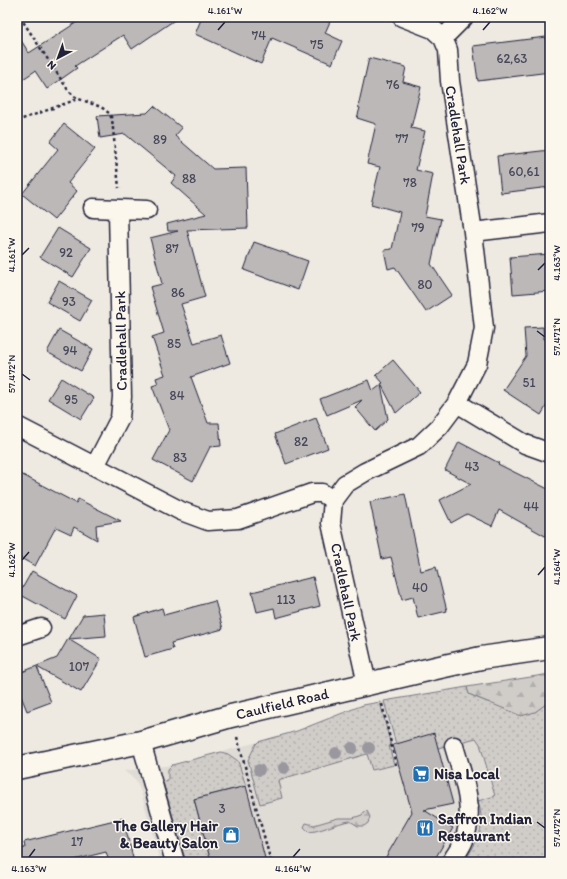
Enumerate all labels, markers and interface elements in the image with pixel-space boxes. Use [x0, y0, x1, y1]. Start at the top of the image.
text: 4.161°W [208, 4, 243, 17]
text: 4.162°W [472, 4, 508, 17]
house number: 74 [252, 28, 266, 43]
house number: 75 [310, 37, 324, 52]
north arrow [38, 38, 78, 78]
house number: 62,63 [497, 51, 527, 66]
text: N [45, 58, 59, 73]
house number: 76 [386, 77, 400, 92]
street label: Cradlehall Park [441, 84, 475, 186]
house number: 77 [396, 131, 409, 146]
house number: 89 [153, 132, 167, 147]
house number: 60,61 [509, 164, 539, 179]
house number: 88 [182, 171, 196, 186]
house number: 78 [403, 175, 417, 190]
house number: 79 [411, 220, 425, 235]
text: 4.161°W [5, 237, 18, 272]
house number: 87 [165, 241, 179, 256]
house number: 92 [59, 245, 73, 260]
text: 4.163°W [550, 245, 563, 281]
house number: 80 [417, 277, 433, 292]
house number: 86 [171, 285, 185, 300]
street label: Cradlehall Park [111, 291, 131, 391]
house number: 93 [62, 294, 76, 309]
text: 57.471°N [550, 318, 563, 356]
house number: 85 [167, 336, 181, 351]
house number: 94 [63, 343, 77, 358]
text: 57.472°N [5, 354, 18, 393]
house number: 51 [523, 375, 535, 390]
house number: 84 [170, 388, 185, 403]
house number: 95 [64, 392, 78, 407]
house number: 82 [294, 434, 308, 449]
house number: 83 [173, 450, 187, 465]
house number: 43 [465, 459, 479, 474]
house number: 44 [523, 499, 539, 514]
street label: Cradlehall Park [327, 541, 365, 643]
text: 4.162°W [5, 542, 18, 578]
text: 4.164°W [550, 549, 563, 585]
house number: 40 [412, 580, 428, 595]
house number: 113 [276, 592, 296, 607]
house number: 107 [69, 659, 90, 674]
street label: Caulfield Road [234, 684, 331, 724]
supermarket icon: Nisa Local [411, 764, 431, 784]
place label: Nisa Local [434, 765, 500, 783]
house number: 3 [218, 801, 226, 816]
text: 57.472°N [550, 808, 563, 847]
place label: Saffron Indian Restaurant [438, 810, 533, 845]
place label: The Gallery Hair & Beauty Salon [112, 817, 219, 853]
restaurant icon: Saffron Indian Restaurant [415, 818, 435, 838]
shop icon: The Gallery Hair & Beauty Salon [221, 825, 241, 845]
house number: 17 [71, 834, 84, 849]
text: 4.163°W [11, 862, 47, 875]
text: 4.164°W [275, 862, 311, 875]

